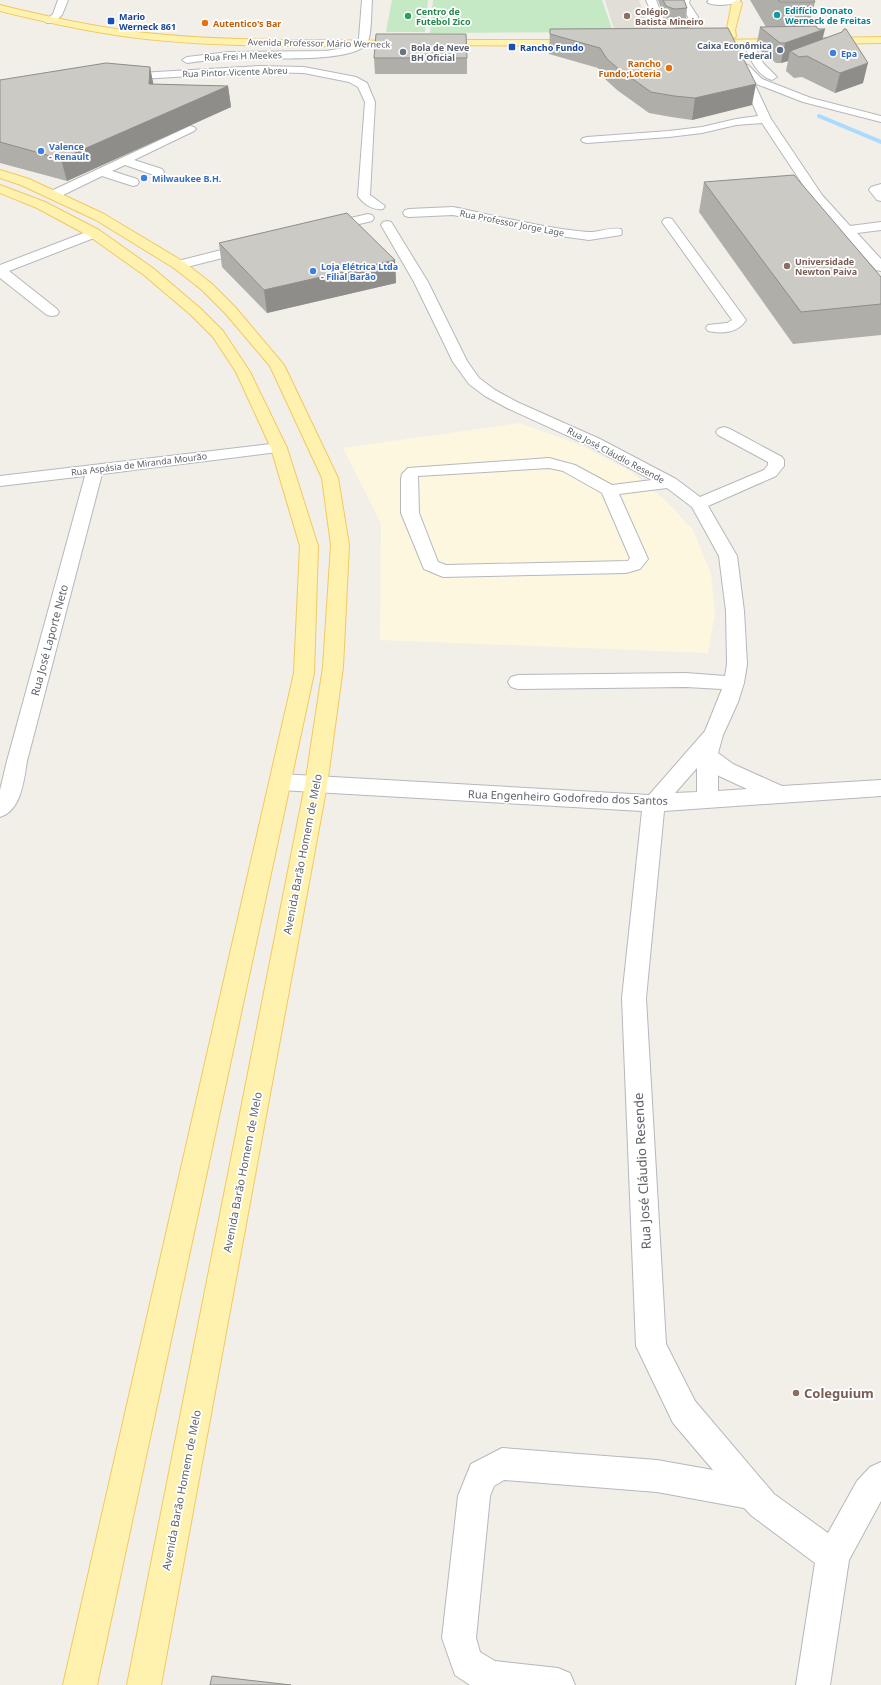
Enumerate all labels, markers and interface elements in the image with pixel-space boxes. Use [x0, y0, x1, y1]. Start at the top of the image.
place label: Edifício Donato Werneck de Freitas [785, 4, 871, 27]
place label: Centro de Futebol Zico [416, 5, 471, 28]
place label: Colégio Batista Mineiro [635, 5, 704, 28]
place label: Mario Werneck 861 [119, 10, 176, 33]
marker: Edifício Donato Werneck de Freitas [772, 10, 782, 20]
marker: Centro de Futebol Zico [403, 11, 413, 21]
marker: Colégio Batista Mineiro [622, 11, 632, 21]
marker: Mario Werneck 861 [106, 16, 116, 26]
place label: Autentico's Bar [213, 17, 281, 30]
marker: Autentico's Bar [200, 18, 210, 28]
street label: Avenida Professor Mário Werneck [248, 35, 391, 51]
place label: Caixa Econômica Federal [697, 39, 772, 62]
place label: Bola de Neve BH Oficial [411, 41, 469, 64]
place label: Rancho Fundo [520, 41, 584, 54]
marker: Rancho Fundo [507, 42, 517, 52]
marker: Caixa Econômica Federal [775, 45, 785, 55]
marker: Bola de Neve BH Oficial [398, 47, 408, 57]
place label: Epa [841, 47, 857, 60]
street label: Rua Frei H Meekes [204, 48, 282, 64]
marker: Epa [828, 48, 838, 58]
place label: Rancho Fundo;Loteria [598, 57, 661, 80]
marker: Rancho Fundo;Loteria [664, 63, 674, 73]
street label: Rua Pintor Vicente Abreu [182, 64, 288, 80]
place label: Valence - Renault [49, 140, 89, 163]
marker: Valence - Renault [36, 146, 46, 156]
place label: Milwaukee B.H. [152, 172, 222, 185]
marker: Milwaukee B.H. [139, 173, 149, 183]
street label: Rua Professor Jorge Lage [459, 206, 565, 240]
place label: Universidade Newton Paiva [795, 255, 857, 278]
place label: Loja Elétrica Ltda - Filial Barão [321, 260, 398, 283]
marker: Universidade Newton Paiva [782, 261, 792, 271]
marker: Loja Elétrica Ltda - Filial Barão [308, 266, 318, 276]
street label: Rua José Cláudio Resende [565, 424, 667, 486]
street label: Rua Aspásia de Miranda Mourão [70, 449, 208, 479]
street label: Rua José Laporte Neto [27, 582, 71, 697]
street label: Avenida Barão Homem de Melo [279, 772, 325, 936]
street label: Rua Engenheiro Godofredo dos Santos [468, 786, 668, 808]
street label: Avenida Barão Homem de Melo [219, 1090, 265, 1254]
street label: Rua José Cláudio Resende [629, 1092, 655, 1250]
place label: Coleguium [804, 1384, 874, 1402]
marker: Coleguium [791, 1388, 801, 1398]
street label: Avenida Barão Homem de Melo [158, 1408, 204, 1572]

